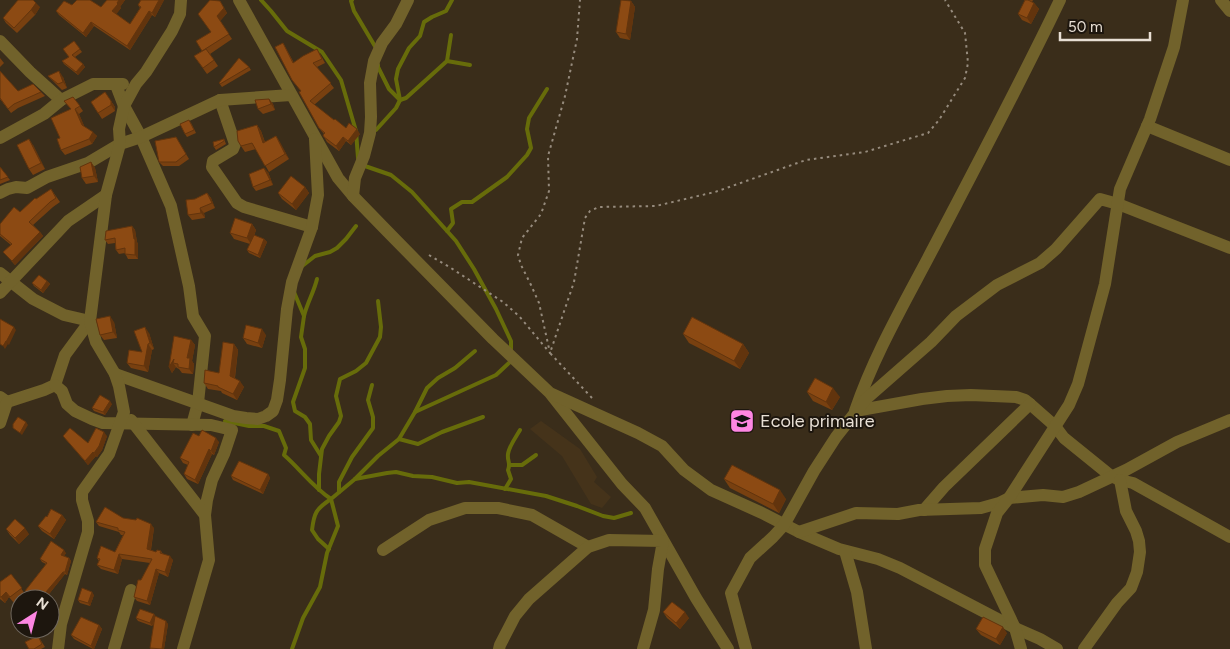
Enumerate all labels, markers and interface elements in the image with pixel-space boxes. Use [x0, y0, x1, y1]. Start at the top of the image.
scale bar [1060, 10, 1150, 42]
text: 50 m [1068, 18, 1103, 36]
school or university icon: Ecole primaire [729, 408, 755, 434]
place label: Ecole primaire [760, 410, 875, 432]
north arrow [10, 589, 60, 639]
text: N [33, 594, 52, 614]

